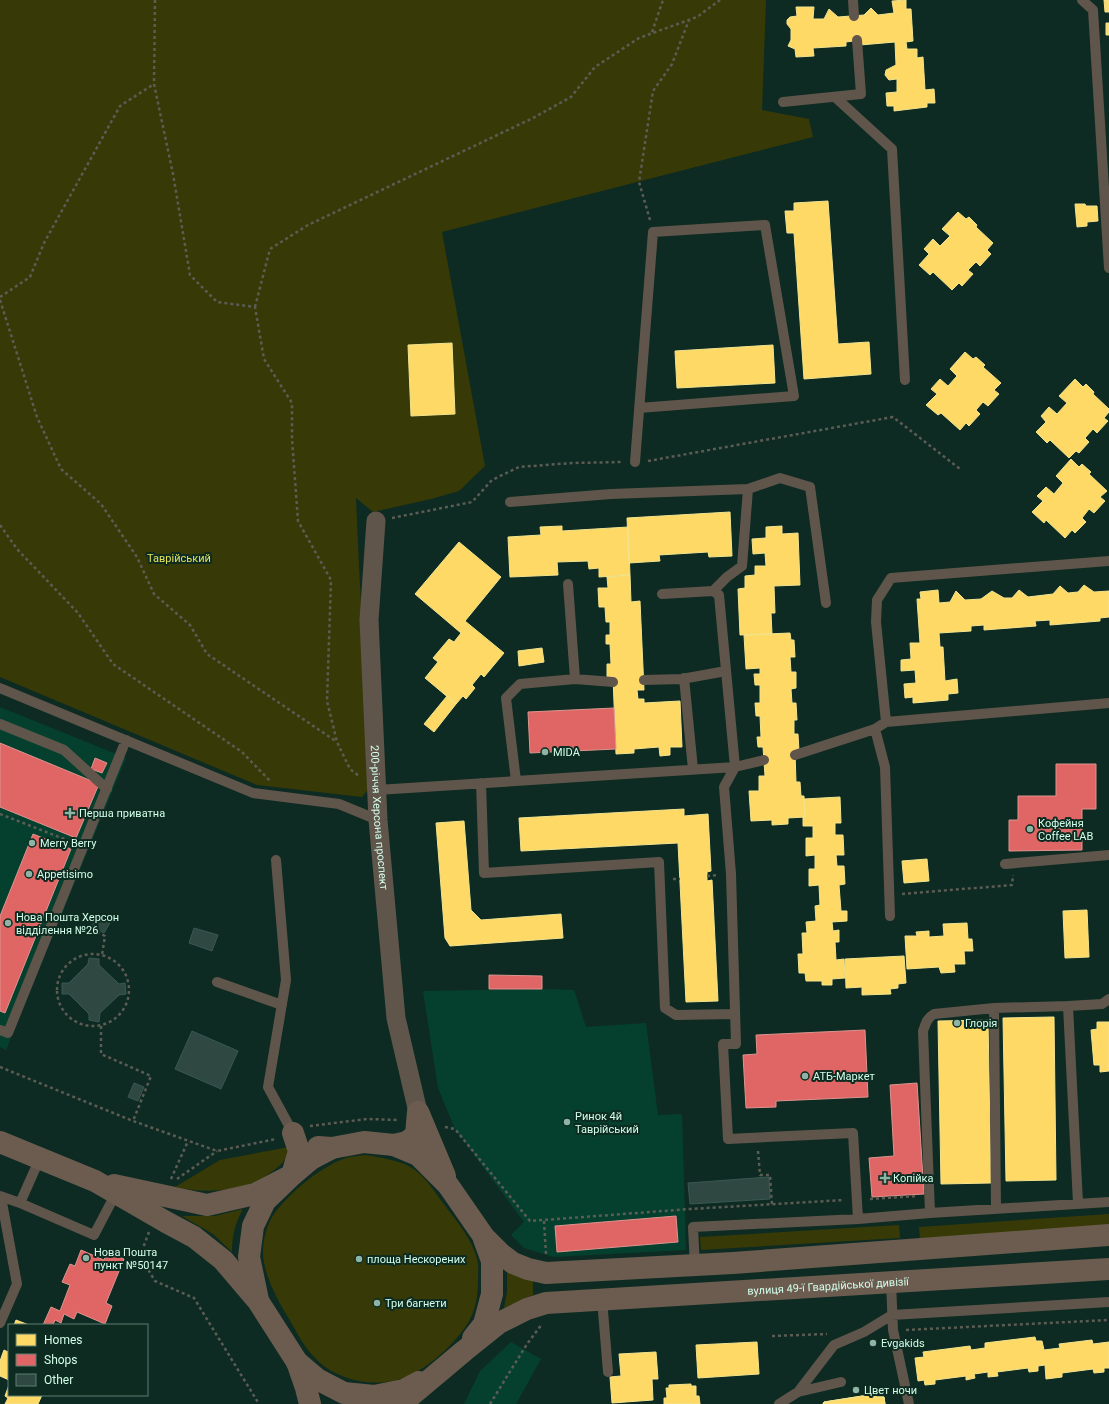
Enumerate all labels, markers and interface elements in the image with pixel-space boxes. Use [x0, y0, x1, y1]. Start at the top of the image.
park label: Таврійський [147, 552, 211, 565]
street label: 200-річчя Херсона проспект [368, 745, 390, 891]
place label: MIDA [553, 746, 581, 759]
marker: MIDA [540, 747, 550, 757]
marker: Перша приватна [64, 807, 76, 819]
place label: Перша приватна [79, 807, 165, 820]
place label: Кофейня Coffee LAB [1038, 817, 1094, 843]
marker: Кофейня Coffee LAB [1025, 824, 1035, 834]
place label: Merry Berry [40, 837, 97, 850]
marker: Merry Berry [27, 838, 37, 848]
place label: Appetisimo [37, 868, 93, 881]
marker: Appetisimo [24, 869, 34, 879]
place label: Нова Пошта Херсон відділення №26 [16, 911, 119, 937]
marker: Нова Пошта Херсон відділення №26 [3, 918, 13, 928]
place label: Глорія [965, 1017, 997, 1030]
marker: Глорія [952, 1018, 962, 1028]
place label: АТБ-Маркет [813, 1070, 875, 1083]
marker: АТБ-Маркет [800, 1071, 810, 1081]
place label: Ринок 4й Таврійський [575, 1110, 639, 1136]
marker: Ринок 4й Таврійський [562, 1117, 572, 1127]
place label: Копійка [893, 1172, 934, 1185]
marker: Копійка [880, 1173, 890, 1183]
place label: Нова Пошта пункт №50147 [94, 1246, 168, 1272]
marker: Нова Пошта пункт №50147 [81, 1253, 91, 1263]
place label: площа Нескорених [367, 1253, 466, 1266]
marker: площа Нескорених [354, 1254, 364, 1264]
street label: вулиця 49-ї Гвардійської дивізії [747, 1275, 911, 1298]
place label: Три багнети [385, 1297, 447, 1310]
marker: Три багнети [372, 1298, 382, 1308]
legend [8, 1324, 148, 1396]
text: Homes [44, 1333, 82, 1347]
place label: Evgakids [881, 1337, 925, 1350]
marker: Evgakids [868, 1338, 878, 1348]
text: Shops [44, 1353, 78, 1367]
text: Other [44, 1373, 73, 1387]
place label: Цвет ночи [864, 1384, 917, 1397]
marker: Цвет ночи [851, 1385, 861, 1395]

